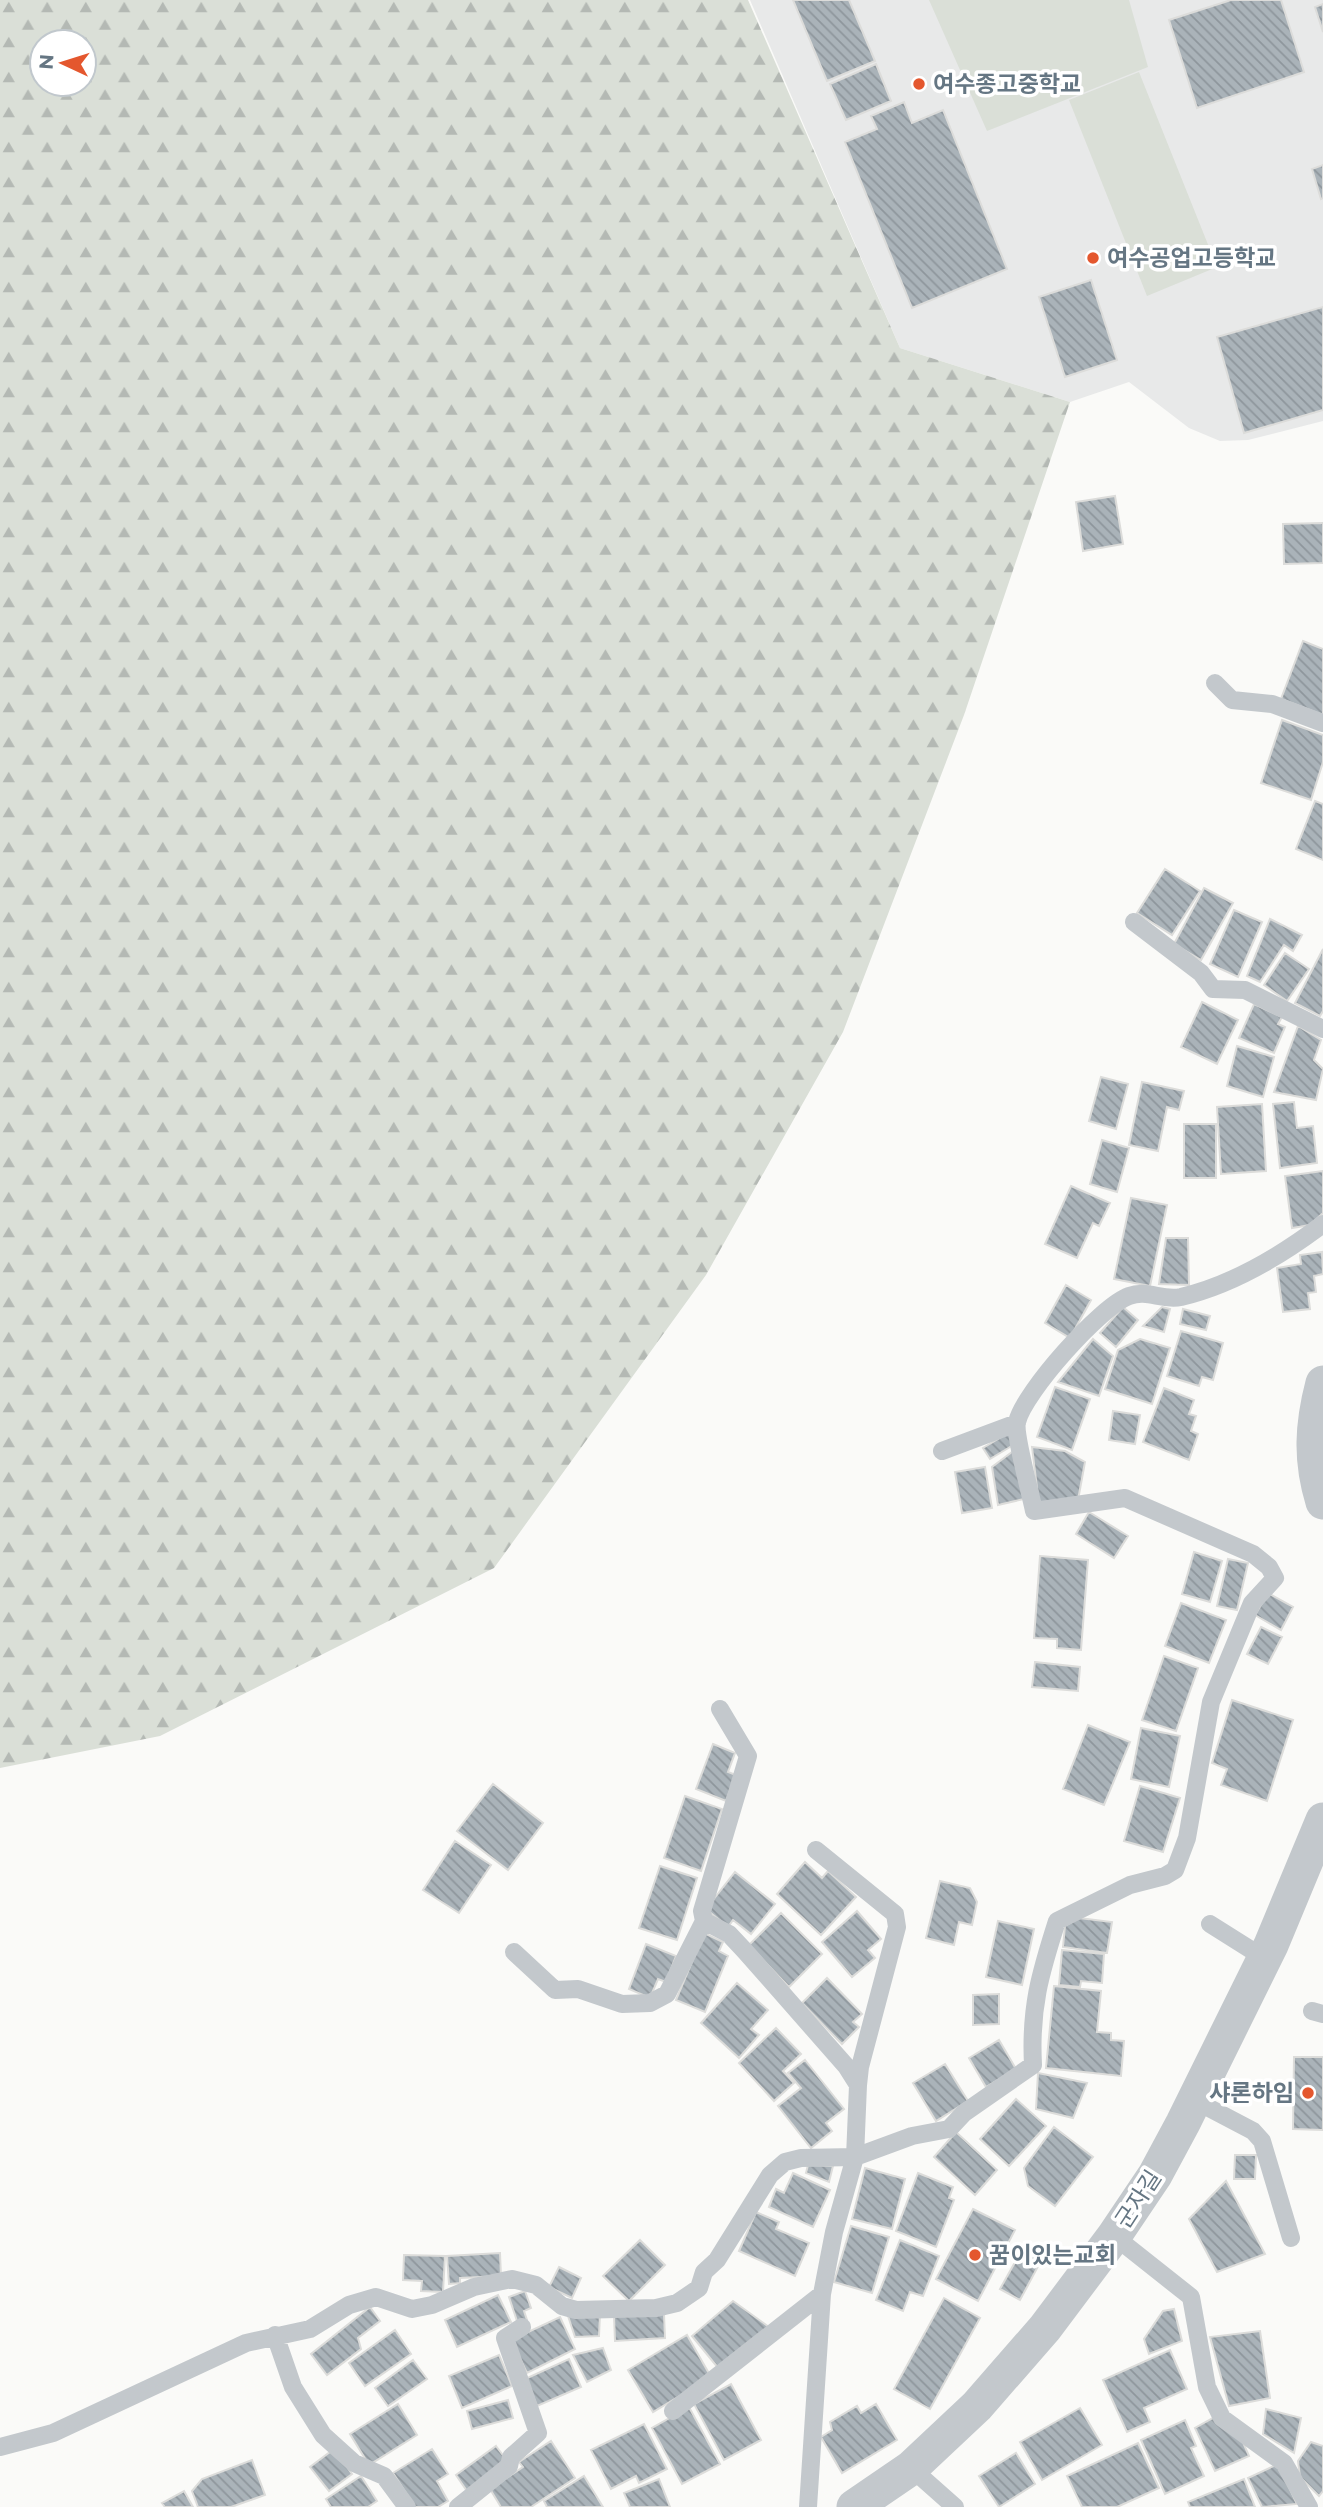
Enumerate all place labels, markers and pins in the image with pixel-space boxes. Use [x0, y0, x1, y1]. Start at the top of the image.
place label: 여수종고중학교 [933, 70, 1081, 98]
marker: 여수종고중학교 [911, 76, 927, 92]
place label: 여수공업고등학교 [1107, 244, 1276, 272]
marker: 여수공업고등학교 [1085, 250, 1101, 266]
place label: 샤론하임 [1209, 2079, 1294, 2107]
marker: 샤론하임 [1300, 2085, 1316, 2101]
place label: 꿈이있는교회 [989, 2241, 1116, 2269]
marker: 꿈이있는교회 [967, 2247, 983, 2263]

